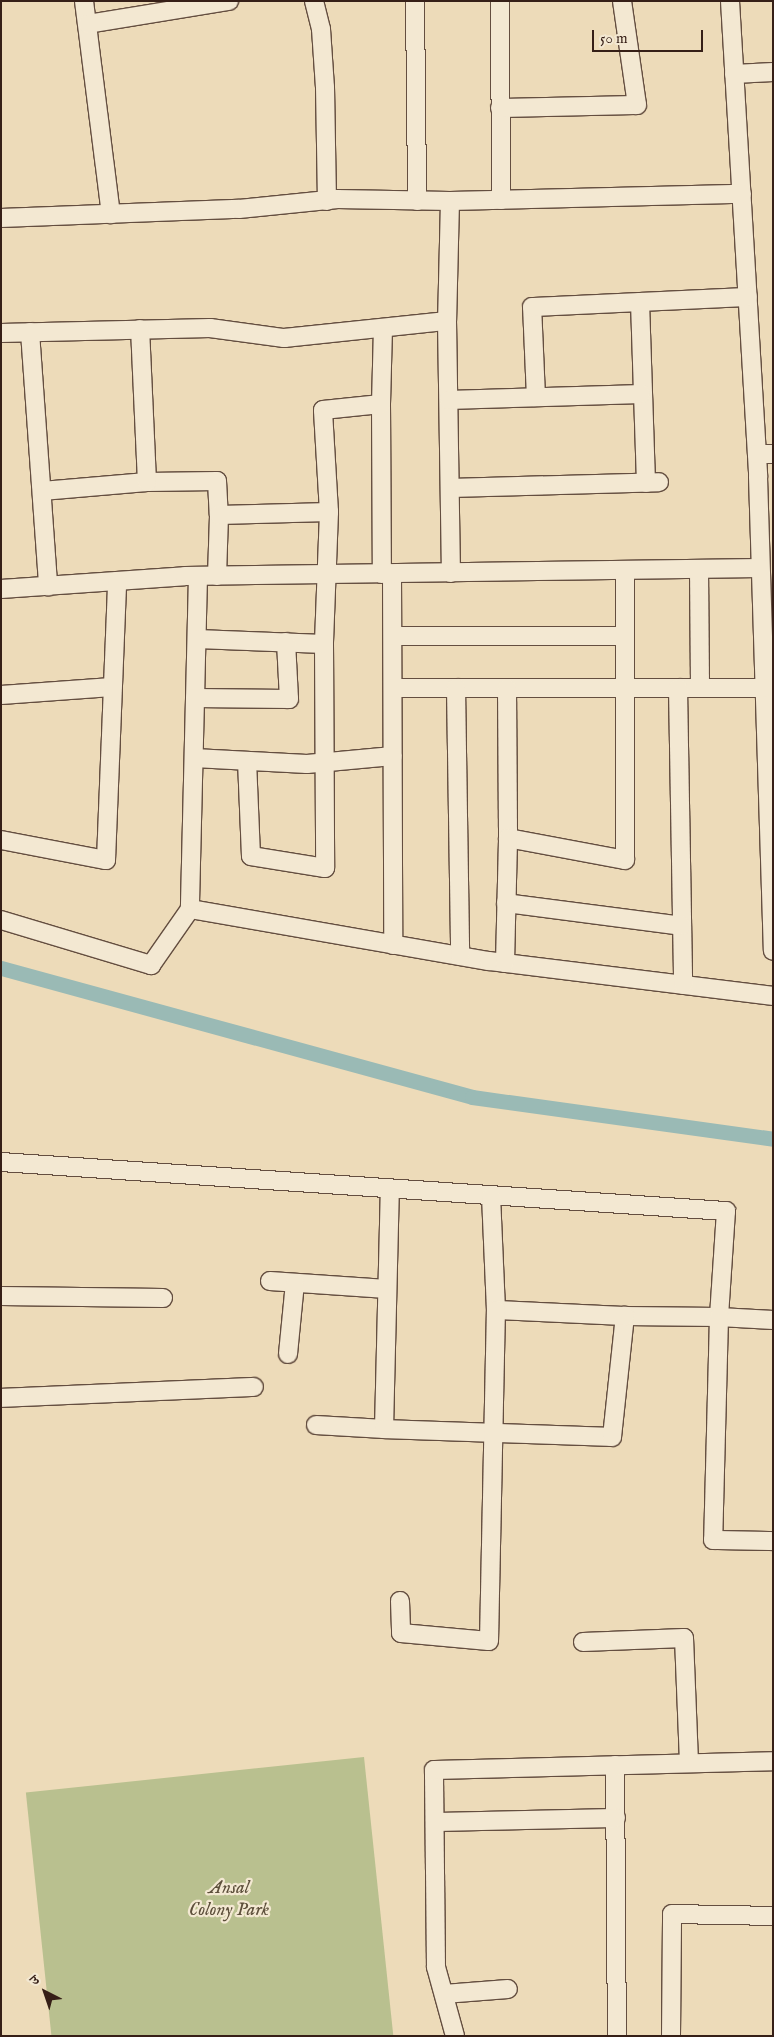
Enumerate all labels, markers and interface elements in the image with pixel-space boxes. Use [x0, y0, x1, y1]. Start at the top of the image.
scale bar [594, 20, 705, 52]
text: 50 m [600, 29, 628, 48]
park label: Ansal Colony Park [189, 1878, 269, 1922]
north arrow [20, 1967, 70, 2017]
text: उ [27, 1972, 44, 1990]

